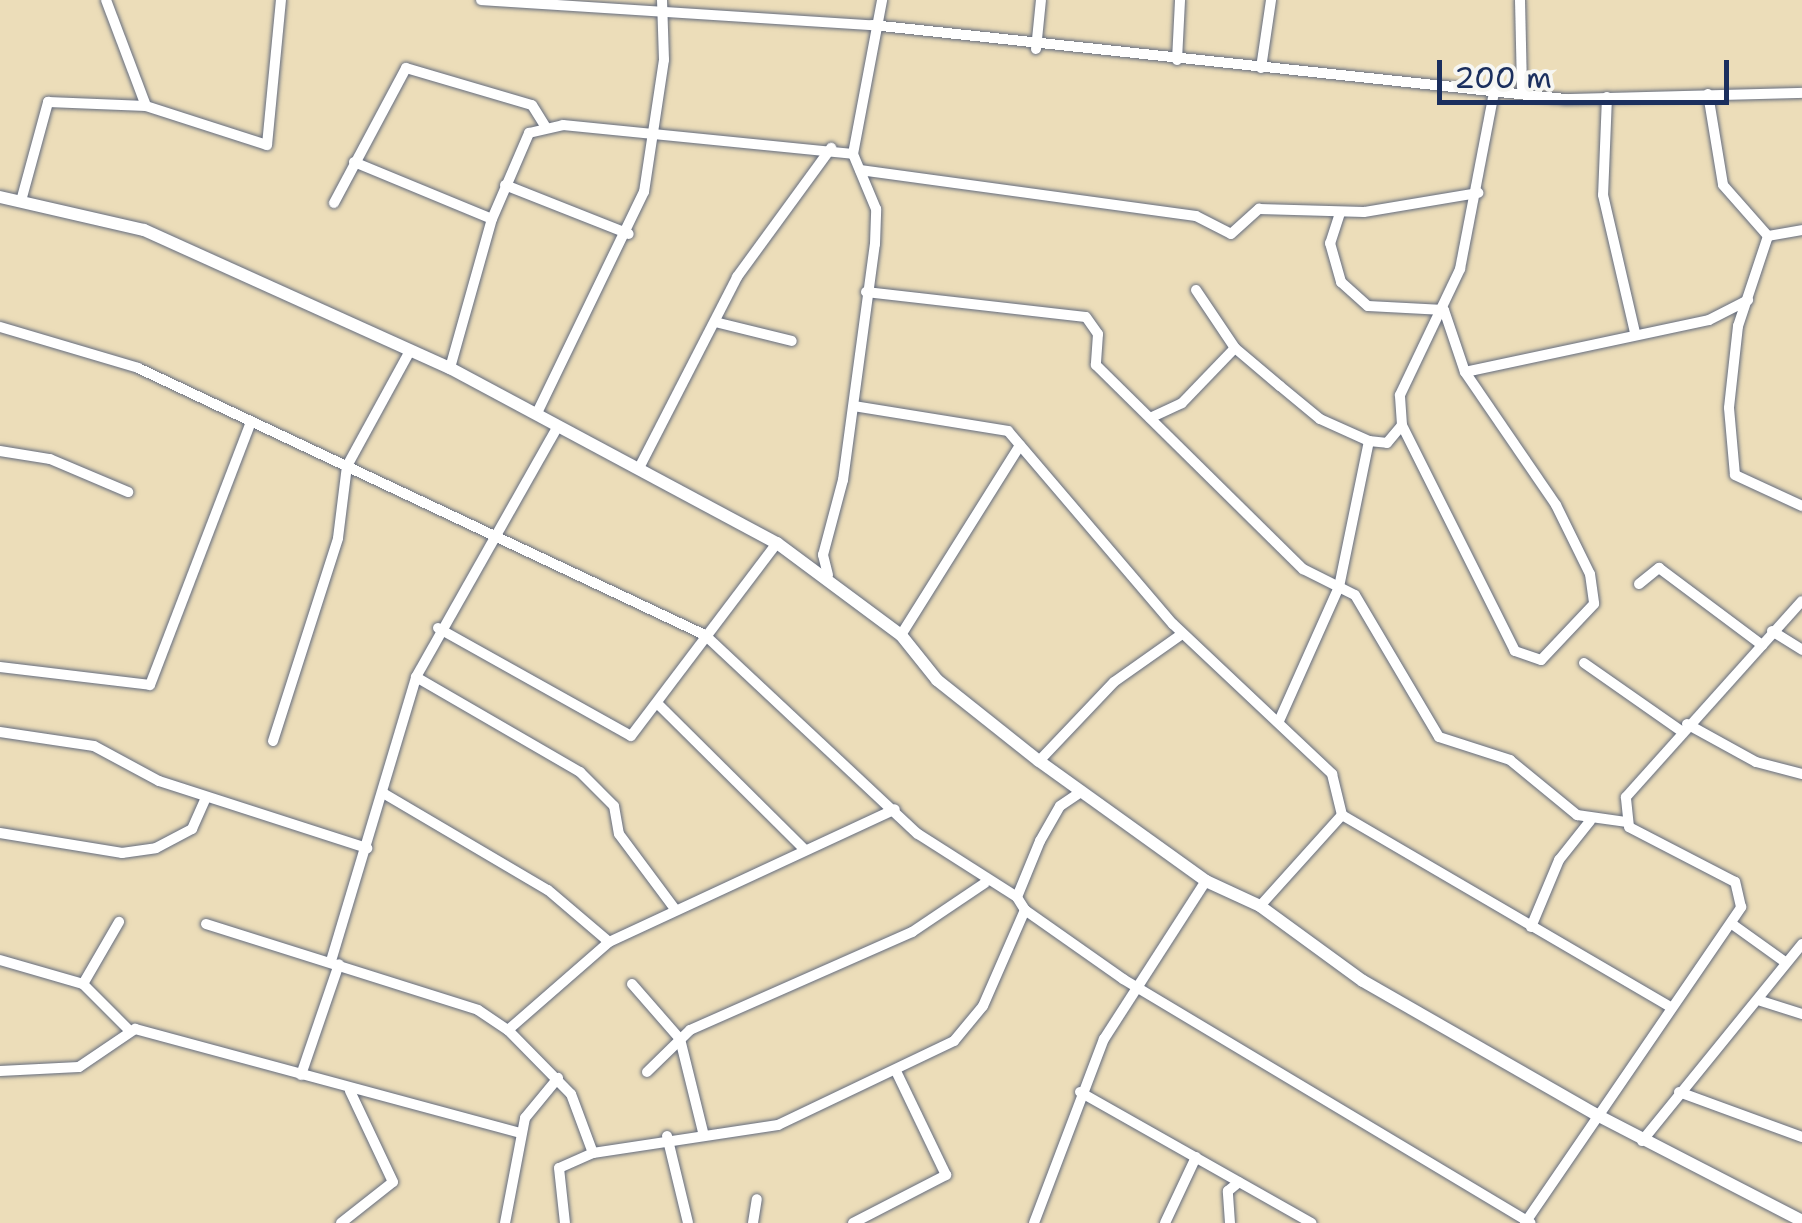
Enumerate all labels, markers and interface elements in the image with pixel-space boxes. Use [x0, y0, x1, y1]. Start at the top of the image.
scale bar [1442, 40, 1734, 102]
text: 200 m [1454, 57, 1552, 98]

